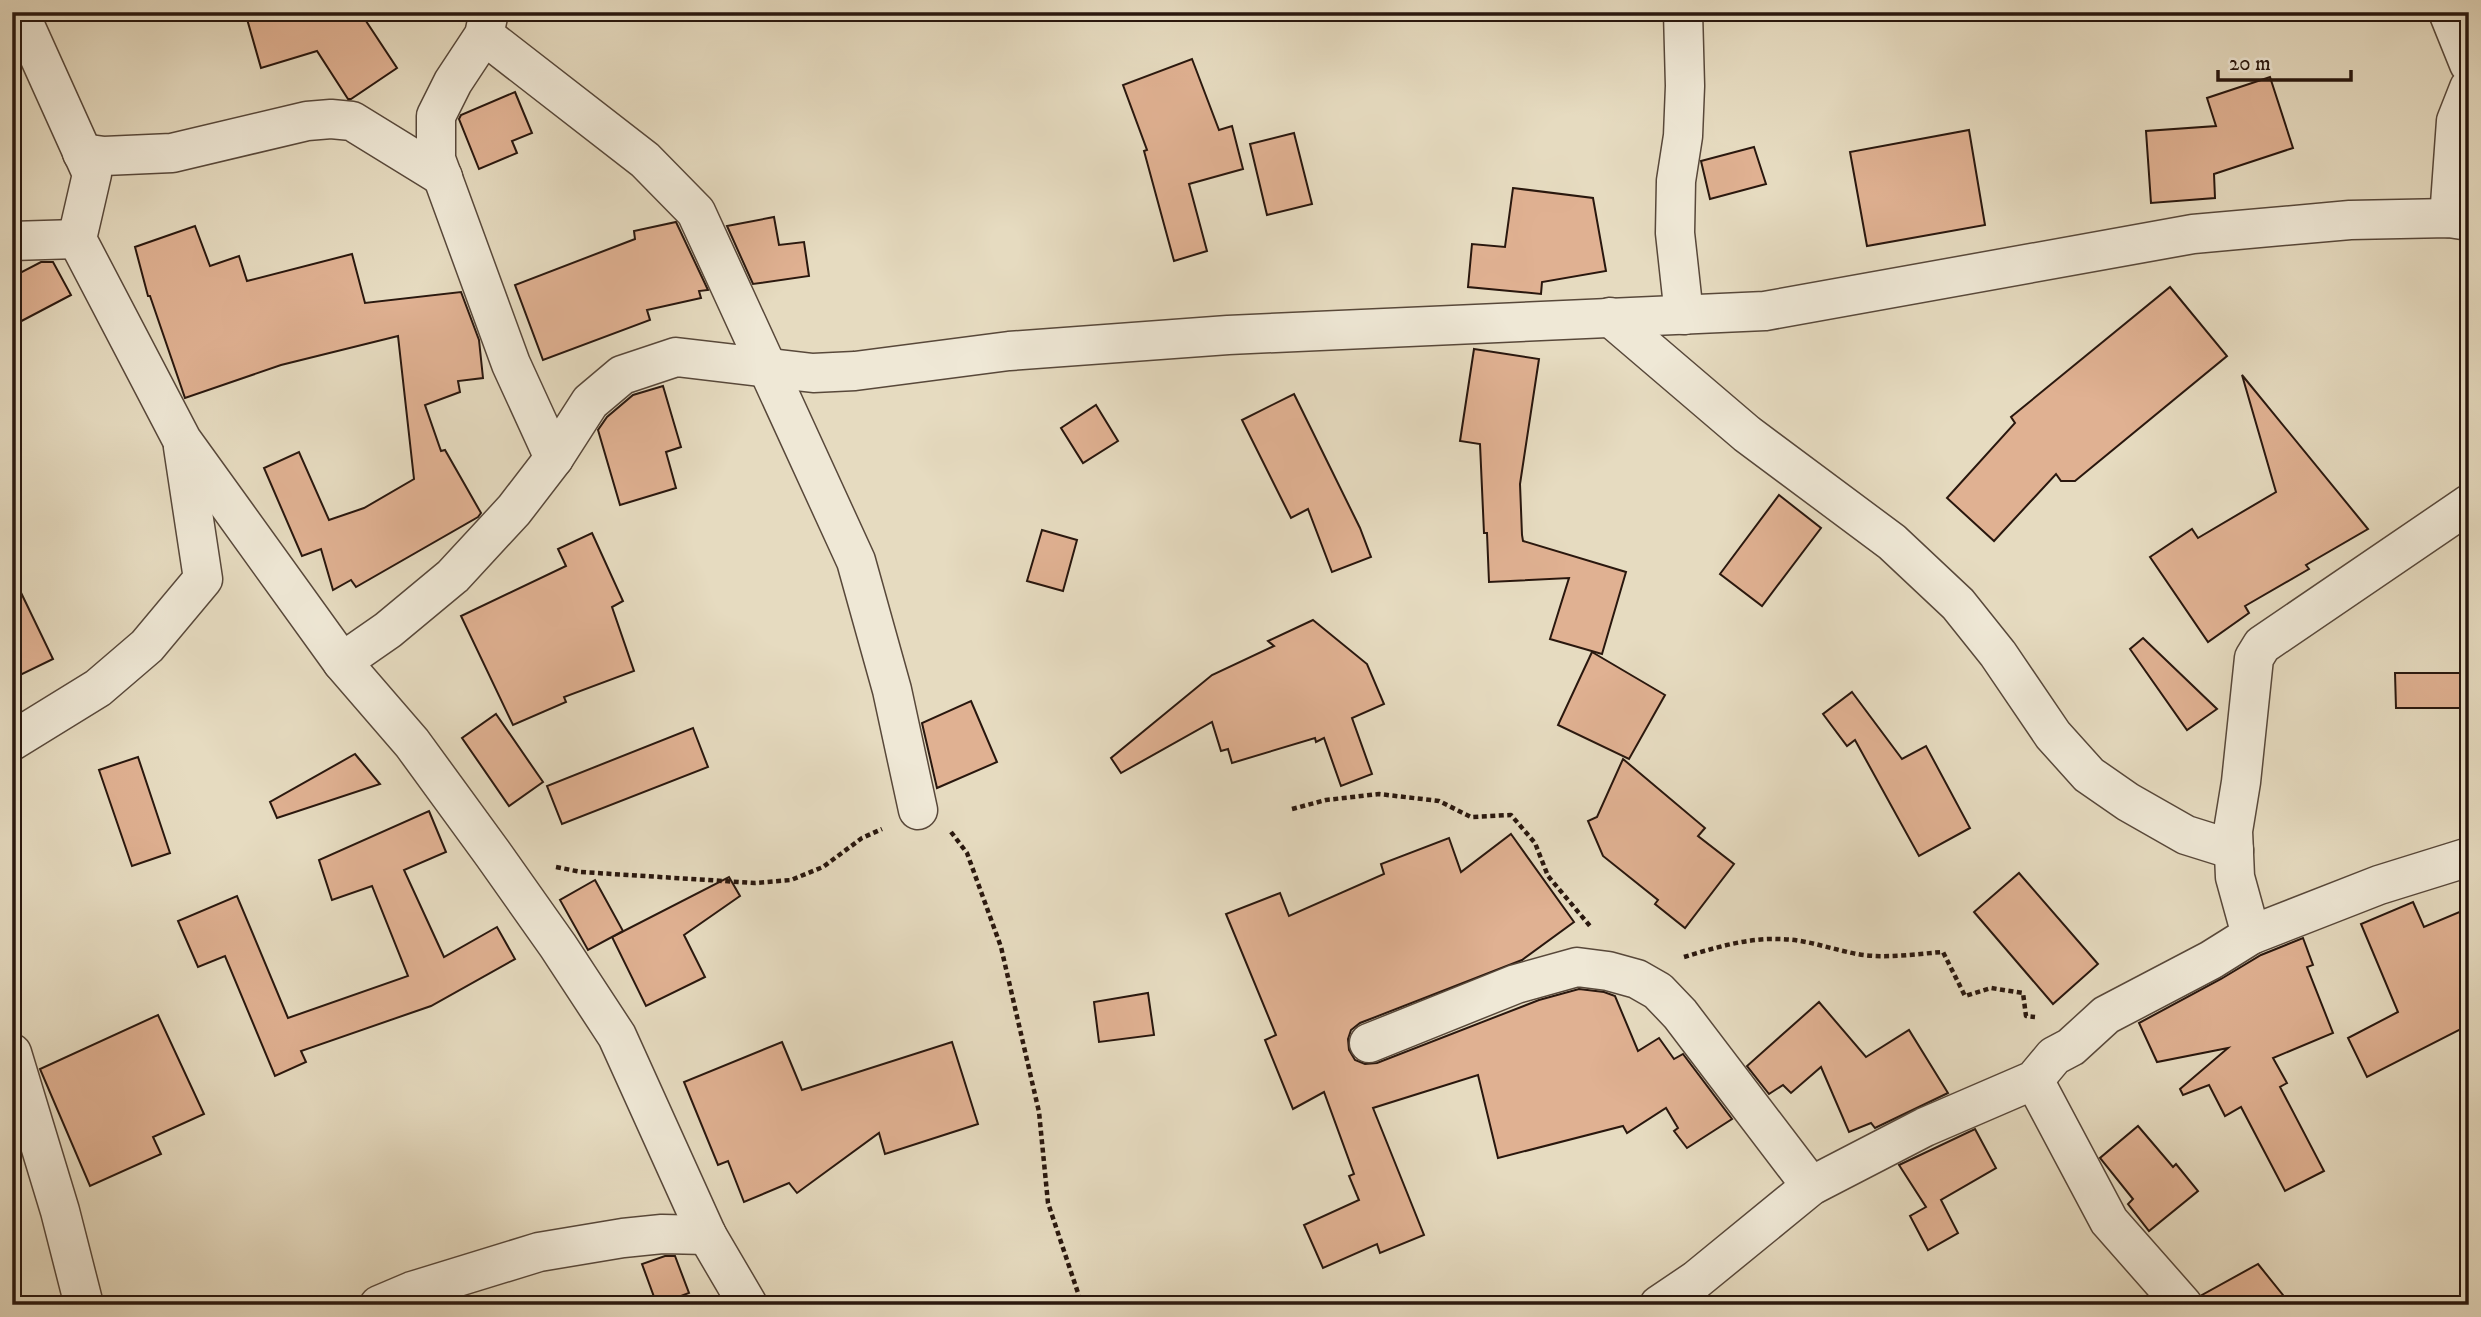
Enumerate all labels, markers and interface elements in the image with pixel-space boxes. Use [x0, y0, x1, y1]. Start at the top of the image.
scale bar [2218, 38, 2352, 82]
text: 20 m [2229, 51, 2271, 77]

